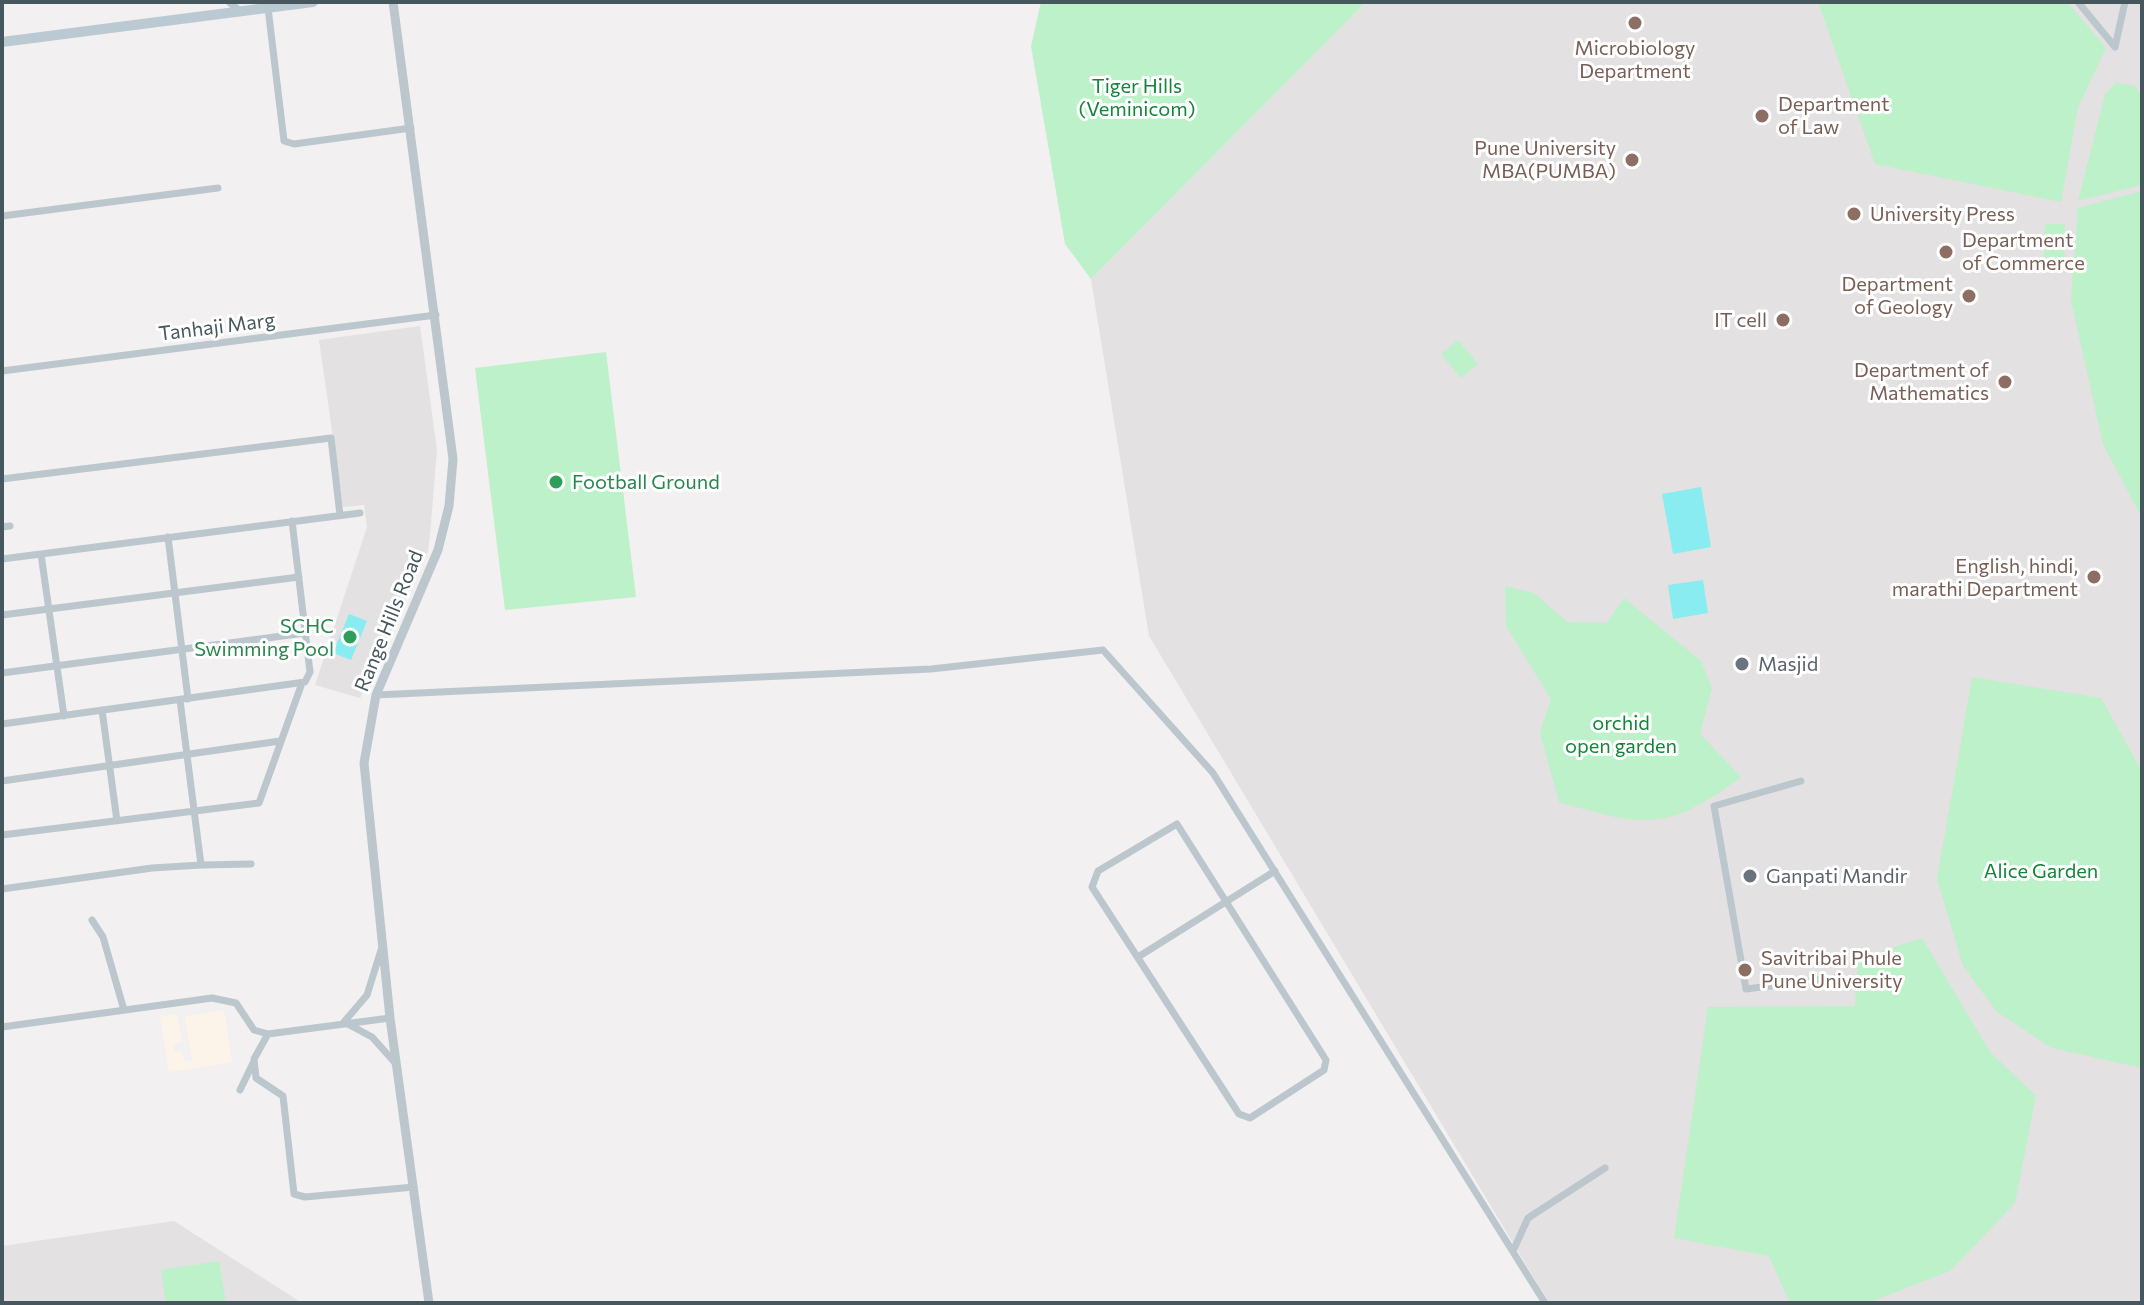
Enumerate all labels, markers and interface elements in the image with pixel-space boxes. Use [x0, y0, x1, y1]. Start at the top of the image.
marker: Microbiology Department [1626, 14, 1644, 32]
place label: Microbiology Department [1575, 36, 1695, 83]
park label: Tiger Hills (Veminicom) [1079, 74, 1195, 121]
place label: Department of Law [1778, 92, 1889, 139]
marker: Department of Law [1753, 107, 1771, 125]
place label: Pune University MBA(PUMBA) [1474, 136, 1616, 183]
marker: Pune University MBA(PUMBA) [1623, 151, 1641, 169]
place label: University Press [1870, 202, 2015, 226]
marker: University Press [1845, 205, 1863, 223]
place label: Department of Commerce [1962, 228, 2085, 275]
marker: Department of Commerce [1937, 243, 1955, 261]
place label: Department of Geology [1842, 272, 1953, 319]
marker: Department of Geology [1960, 287, 1978, 305]
street label: Tanhaji Marg [157, 308, 277, 346]
place label: IT cell [1714, 308, 1767, 332]
marker: IT cell [1774, 311, 1792, 329]
place label: Department of Mathematics [1854, 358, 1989, 405]
marker: Department of Mathematics [1996, 373, 2014, 391]
place label: Football Ground [572, 470, 720, 494]
marker: Football Ground [547, 473, 565, 491]
street label: Range Hills Road [350, 547, 428, 695]
place label: English, hindi, marathi Department [1892, 554, 2078, 601]
marker: English, hindi, marathi Department [2085, 568, 2103, 586]
place label: SCHC Swimming Pool [194, 614, 334, 661]
marker: SCHC Swimming Pool [341, 628, 359, 646]
place label: Masjid [1758, 652, 1818, 676]
marker: Masjid [1733, 655, 1751, 673]
park label: orchid open garden [1565, 711, 1677, 758]
park label: Alice Garden [1984, 859, 2098, 883]
place label: Ganpati Mandir [1766, 864, 1908, 888]
marker: Ganpati Mandir [1741, 867, 1759, 885]
place label: Savitribai Phule Pune University [1761, 946, 1903, 993]
marker: Savitribai Phule Pune University [1736, 961, 1754, 979]

